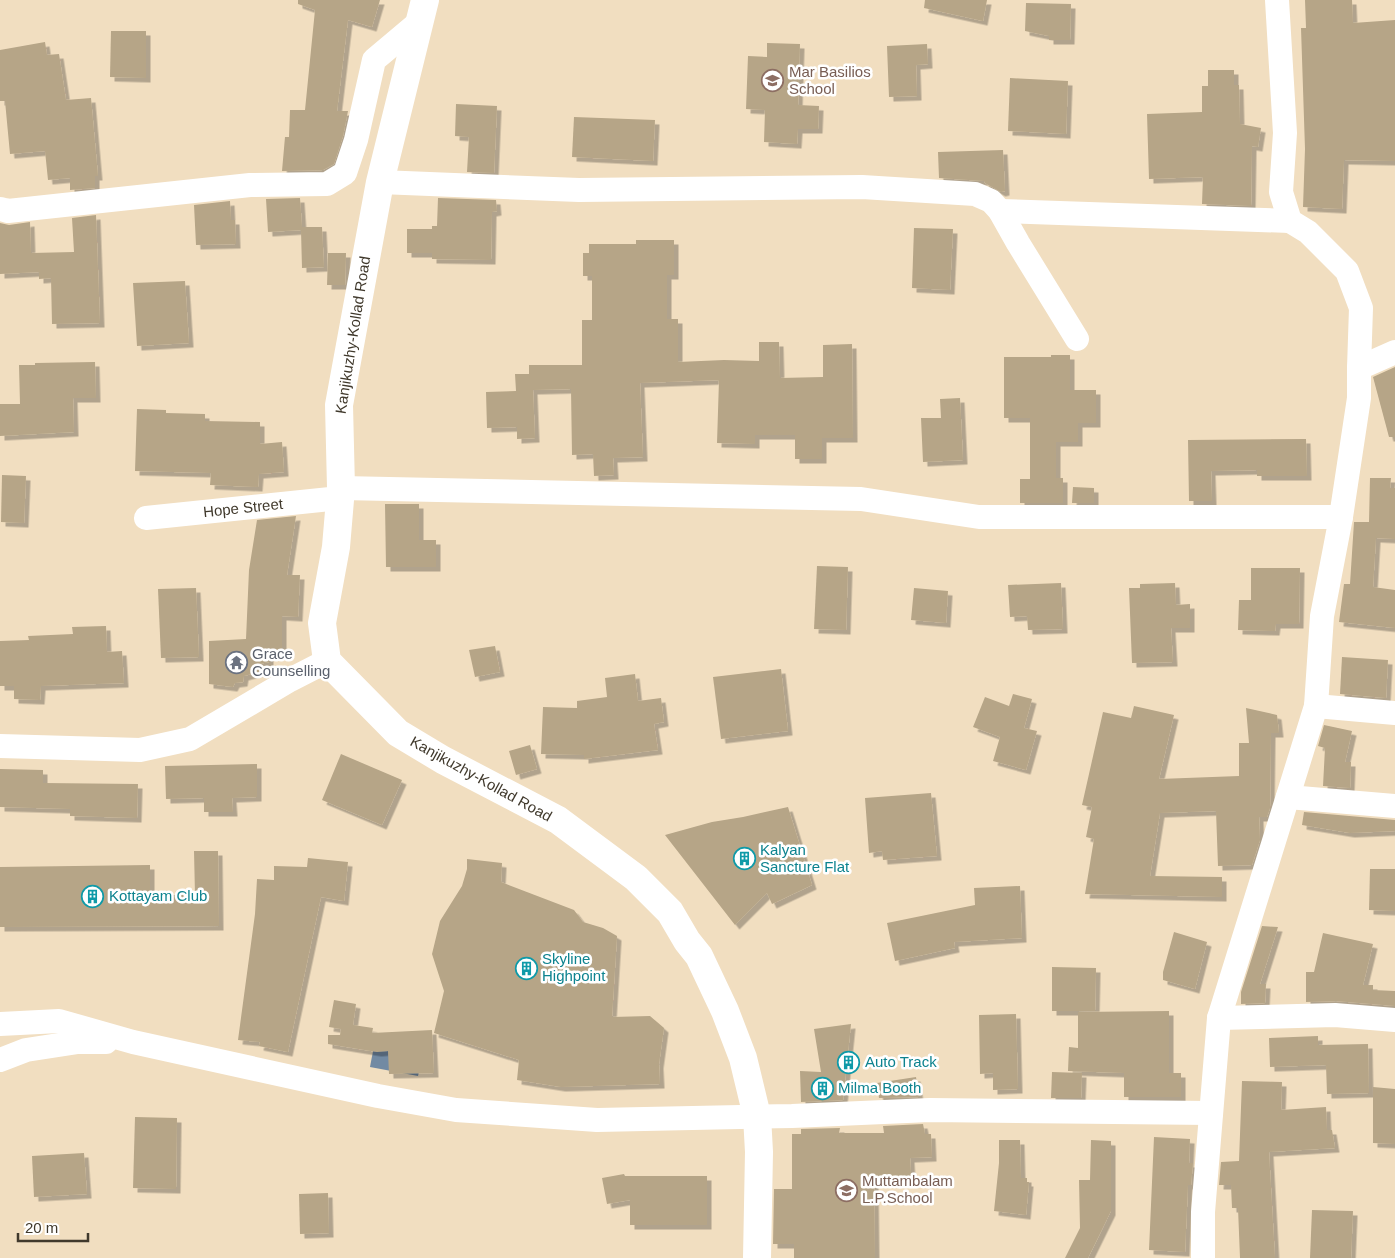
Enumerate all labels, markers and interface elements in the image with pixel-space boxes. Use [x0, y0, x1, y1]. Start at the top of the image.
place label: Mar Basilios School [789, 63, 871, 97]
school or university icon: Mar Basilios School [761, 69, 785, 93]
street label: Kanjikuzhy-Kollad Road [332, 255, 373, 415]
street label: Hope Street [202, 495, 284, 520]
place label: Grace Counselling [252, 645, 330, 679]
temple icon: Grace Counselling [224, 651, 248, 675]
street label: Kanjikuzhy-Kollad Road [407, 733, 555, 825]
place label: Kalyan Sancture Flat [760, 841, 850, 875]
building icon: Kalyan Sancture Flat [732, 847, 756, 871]
building icon: Kottayam Club [81, 884, 105, 908]
place label: Kottayam Club [109, 887, 207, 904]
place label: Skyline Highpoint [542, 950, 606, 984]
building icon: Skyline Highpoint [514, 956, 538, 980]
building icon: Auto Track [837, 1050, 861, 1074]
place label: Auto Track [865, 1053, 937, 1070]
building icon: Milma Booth [810, 1076, 834, 1100]
place label: Milma Booth [838, 1079, 921, 1096]
place label: Muttambalam L.P.School [862, 1172, 953, 1206]
school or university icon: Muttambalam L.P.School [834, 1178, 858, 1202]
scale bar [18, 1210, 88, 1242]
text: 20 m [25, 1219, 58, 1236]

